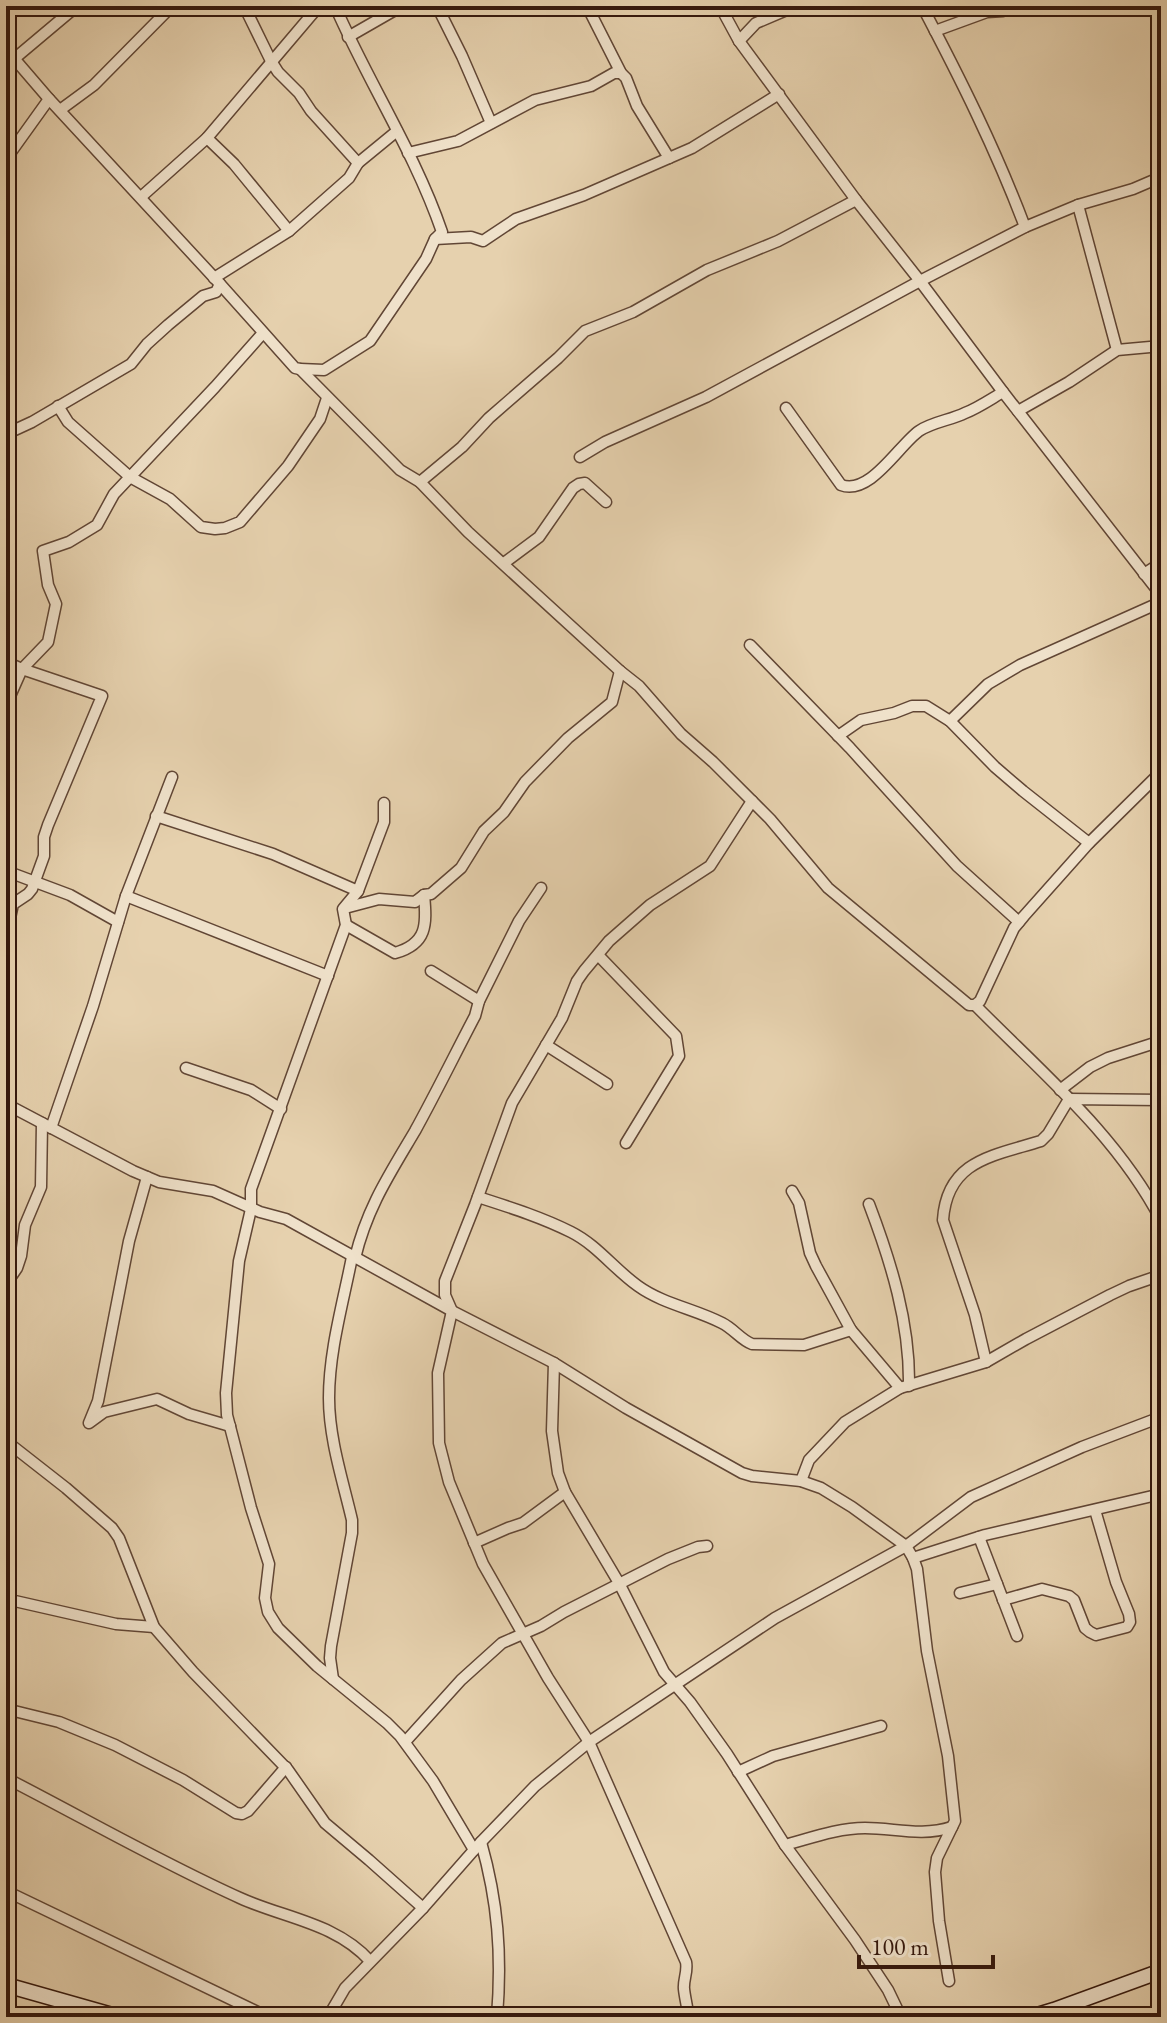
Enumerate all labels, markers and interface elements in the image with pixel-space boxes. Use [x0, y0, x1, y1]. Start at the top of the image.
scale bar [859, 1919, 993, 1969]
text: 100 m [871, 1931, 929, 1962]

